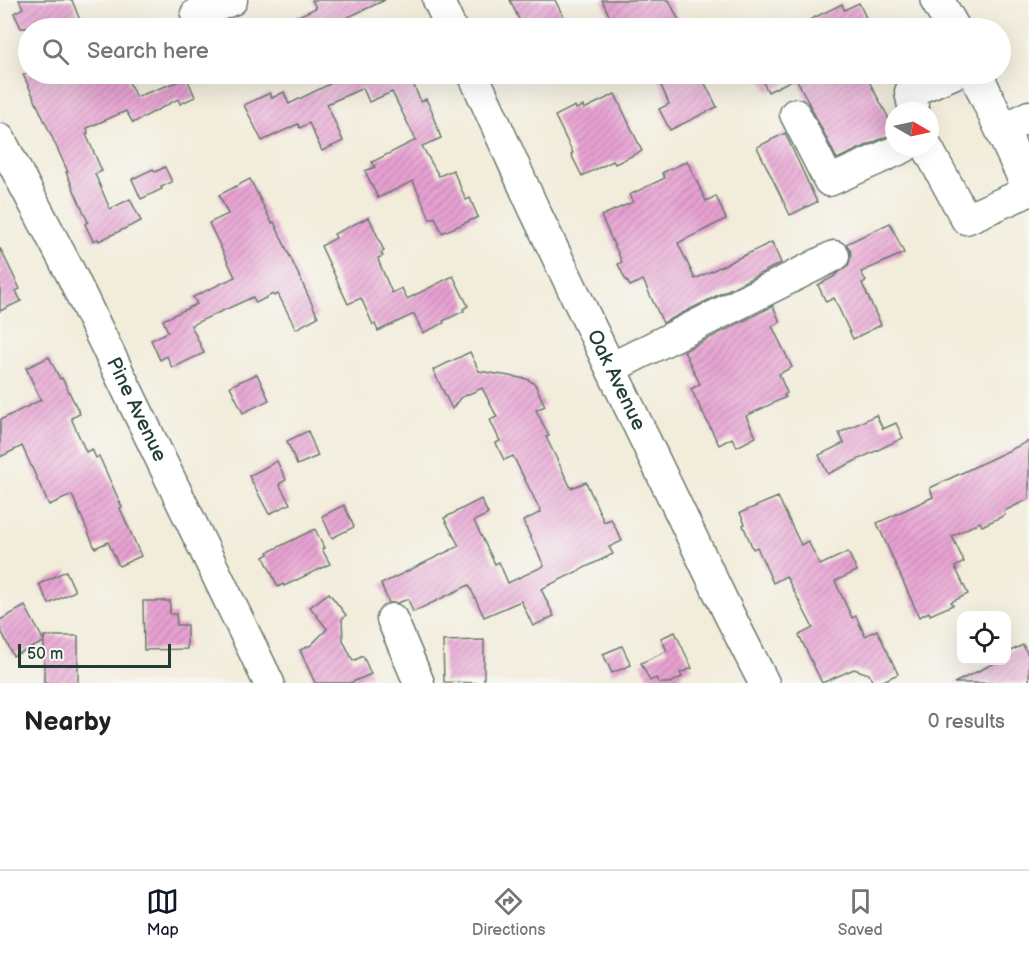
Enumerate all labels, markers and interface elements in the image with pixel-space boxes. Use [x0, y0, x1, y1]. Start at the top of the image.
search box [18, 18, 1011, 84]
icon: search [39, 35, 72, 68]
text: Search here [87, 38, 209, 65]
north arrow [885, 102, 939, 156]
street label: Oak Avenue [582, 326, 651, 434]
street label: Pine Avenue [101, 353, 172, 466]
map controls [957, 611, 1011, 665]
button: locate [957, 611, 1011, 665]
scale bar [18, 641, 171, 668]
text: 50 m [27, 645, 63, 664]
text: Nearby [24, 707, 111, 738]
text: 0 results [928, 710, 1005, 734]
tab: Map [146, 885, 179, 940]
tab: Directions [472, 885, 545, 940]
tab: Saved [838, 885, 883, 940]

